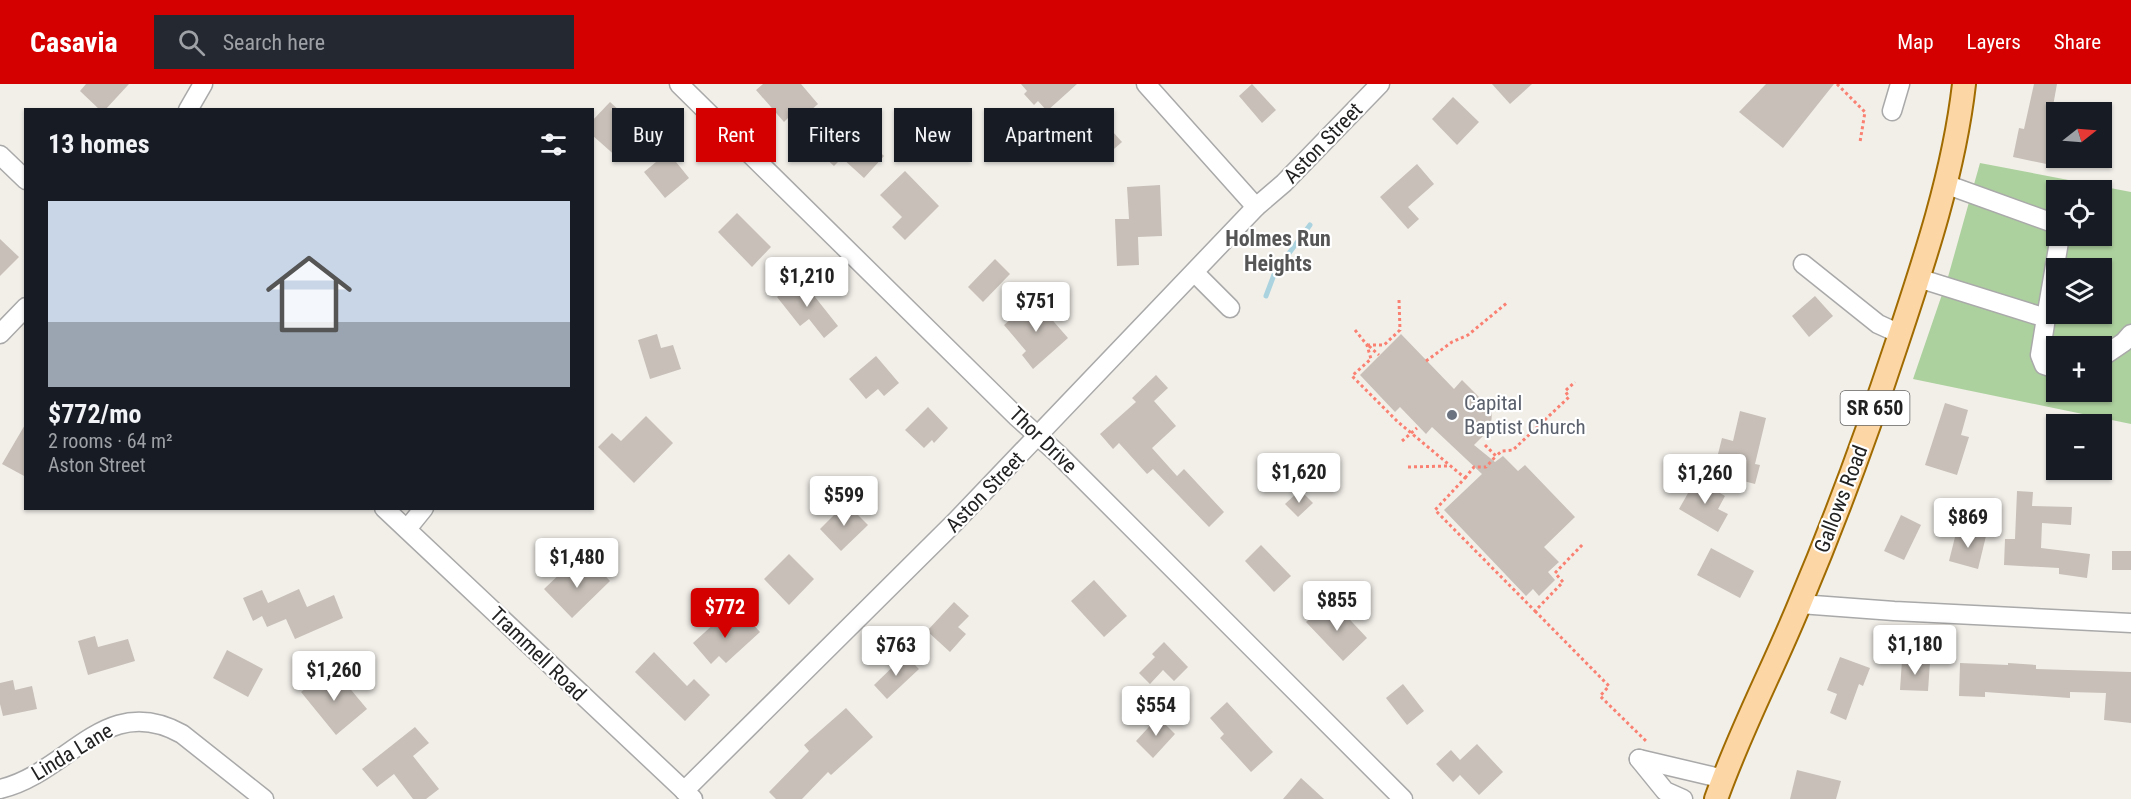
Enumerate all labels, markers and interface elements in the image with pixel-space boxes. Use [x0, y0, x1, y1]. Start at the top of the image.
search box [154, 15, 574, 69]
text: Casavia [30, 26, 118, 59]
icon: search [175, 26, 208, 59]
text: Search here [223, 30, 325, 55]
text: Map [1897, 30, 1934, 54]
text: Layers [1967, 30, 2021, 54]
text: Share [2054, 30, 2101, 54]
street label: Aston Street [1279, 98, 1367, 188]
north arrow [2046, 102, 2112, 168]
map controls [2046, 102, 2112, 480]
chip: Buy [612, 108, 684, 162]
chip: Rent [696, 108, 776, 162]
chip: Filters [788, 108, 882, 162]
chip: New [894, 108, 972, 162]
chip: Apartment [984, 108, 1114, 162]
icon: filters [537, 128, 570, 161]
text: 13 homes [48, 129, 150, 159]
button: locate [2046, 180, 2112, 246]
district label: Holmes Run Heights [1225, 226, 1331, 276]
icon: home [255, 240, 363, 348]
pin: $1,210 [758, 257, 856, 308]
button: layers [2046, 258, 2112, 324]
text: $1,210 [779, 264, 835, 288]
pin: $751 [1000, 282, 1072, 333]
text: $751 [1016, 289, 1056, 313]
button: + [2046, 336, 2112, 402]
place label: Capital Baptist Church [1464, 391, 1586, 439]
road number: SR 650 [1840, 391, 1910, 425]
text: $772/mo [48, 399, 141, 429]
street label: Thor Drive [1004, 402, 1082, 478]
marker: Capital Baptist Church [1445, 408, 1459, 422]
button: − [2046, 414, 2112, 480]
text: 2 rooms · 64 m² [48, 429, 173, 453]
street label: Gallows Road [1810, 442, 1872, 556]
street label: Aston Street [941, 447, 1029, 537]
text: Aston Street [48, 453, 146, 477]
pin: $1,620 [1250, 453, 1348, 504]
pin: $1,260 [1656, 454, 1754, 505]
text: $1,620 [1271, 460, 1327, 484]
text: $1,260 [1677, 461, 1733, 485]
pin: $599 [808, 476, 880, 527]
text: $599 [824, 483, 864, 507]
pin: $869 [1932, 498, 2004, 549]
text: $869 [1948, 505, 1988, 529]
pin: $1,480 [528, 538, 626, 589]
text: $1,480 [549, 545, 605, 569]
pin: $855 [1301, 581, 1373, 632]
pin: $772 [689, 588, 761, 639]
text: $855 [1317, 588, 1357, 612]
text: $772 [705, 595, 745, 619]
street label: Trammell Road [485, 602, 591, 706]
pin: $1,180 [1866, 625, 1964, 676]
pin: $763 [860, 626, 932, 677]
text: $1,180 [1887, 632, 1943, 656]
text: $763 [876, 633, 916, 657]
pin: $1,260 [285, 651, 383, 702]
text: $1,260 [306, 658, 362, 682]
pin: $554 [1120, 686, 1192, 737]
text: $554 [1136, 693, 1176, 717]
street label: Linda Lane [27, 718, 117, 786]

